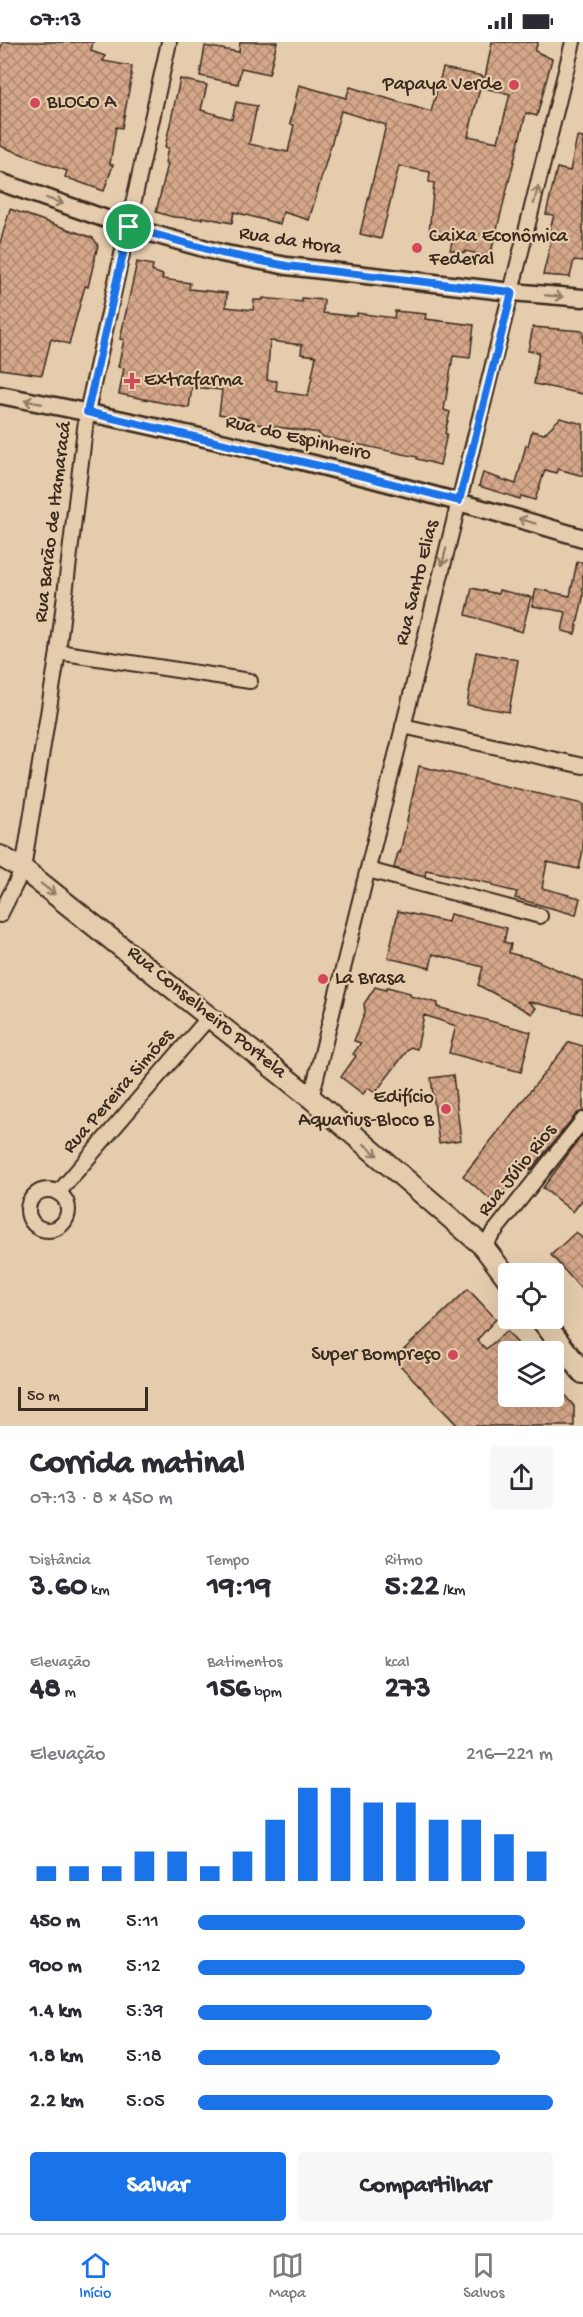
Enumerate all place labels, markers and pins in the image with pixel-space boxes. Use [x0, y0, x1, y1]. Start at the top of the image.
place label: Papaya Verde [382, 74, 503, 97]
marker: Papaya Verde [507, 78, 521, 92]
place label: BLOCO A [46, 92, 117, 115]
marker: BLOCO A [28, 96, 42, 110]
pin [103, 201, 154, 252]
place label: Caixa Econômica Federal [428, 226, 568, 272]
marker: Caixa Econômica Federal [410, 241, 424, 255]
place label: Extrafarma [144, 370, 244, 393]
marker: Extrafarma [125, 374, 139, 388]
place label: La Brasa [335, 968, 406, 991]
marker: La Brasa [316, 972, 330, 986]
place label: Edifício Aquarius-Bloco B [298, 1087, 435, 1133]
marker: Edifício Aquarius-Bloco B [439, 1102, 453, 1116]
place label: Super Bompreço [311, 1344, 441, 1367]
marker: Super Bompreço [446, 1348, 460, 1362]

